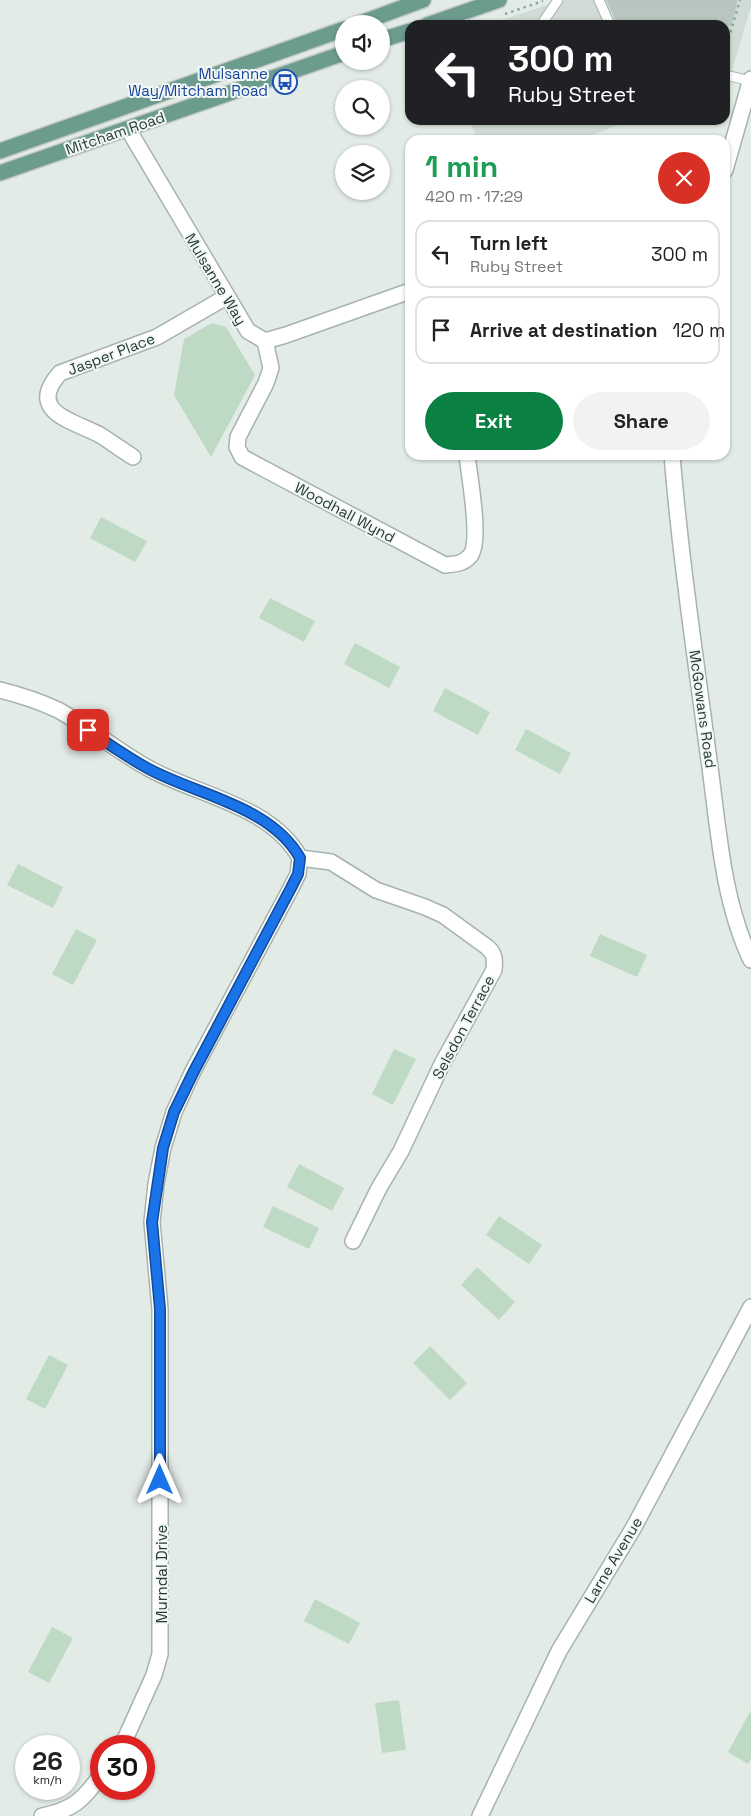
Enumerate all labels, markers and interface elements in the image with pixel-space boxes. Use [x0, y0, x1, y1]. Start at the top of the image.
map controls [335, 15, 390, 200]
button: sound [335, 15, 390, 70]
text: 300 m [508, 37, 613, 81]
icon: left [425, 40, 490, 105]
place label: Mulsanne Way/Mitcham Road [128, 64, 268, 100]
bus stop icon: Mulsanne Way/Mitcham Road [272, 69, 298, 95]
button: search [335, 80, 390, 135]
text: Ruby Street [508, 80, 636, 108]
street label: Mitcham Road [63, 107, 167, 159]
button: layers [335, 145, 390, 200]
text: 1 min [425, 147, 498, 186]
button: close [658, 152, 710, 204]
text: 420 m · 17:29 [425, 186, 523, 207]
street label: Mulsanne Way [181, 230, 251, 328]
text: Turn left [470, 231, 548, 256]
icon: left [427, 240, 455, 268]
text: 300 m [651, 242, 708, 267]
text: Ruby Street [470, 256, 563, 277]
icon: arrive [427, 316, 455, 344]
text: Arrive at destination [470, 318, 658, 343]
text: 120 m [673, 318, 725, 343]
street label: Jasper Place [65, 329, 157, 379]
button: Exit [425, 392, 563, 450]
button: Share [573, 392, 710, 450]
street label: Woodhall Wynd [291, 478, 399, 546]
street label: McGowans Road [685, 649, 721, 769]
pin [67, 709, 109, 751]
icon: arrive [74, 716, 102, 744]
street label: Selsdon Terrace [428, 972, 498, 1082]
position arrow [133, 1453, 185, 1505]
street label: Larne Avenue [580, 1513, 646, 1607]
street label: Murndal Drive [152, 1525, 171, 1623]
speed limit sign: 30 [90, 1735, 155, 1800]
text: 26 [32, 1745, 63, 1777]
text: km/h [33, 1772, 62, 1788]

